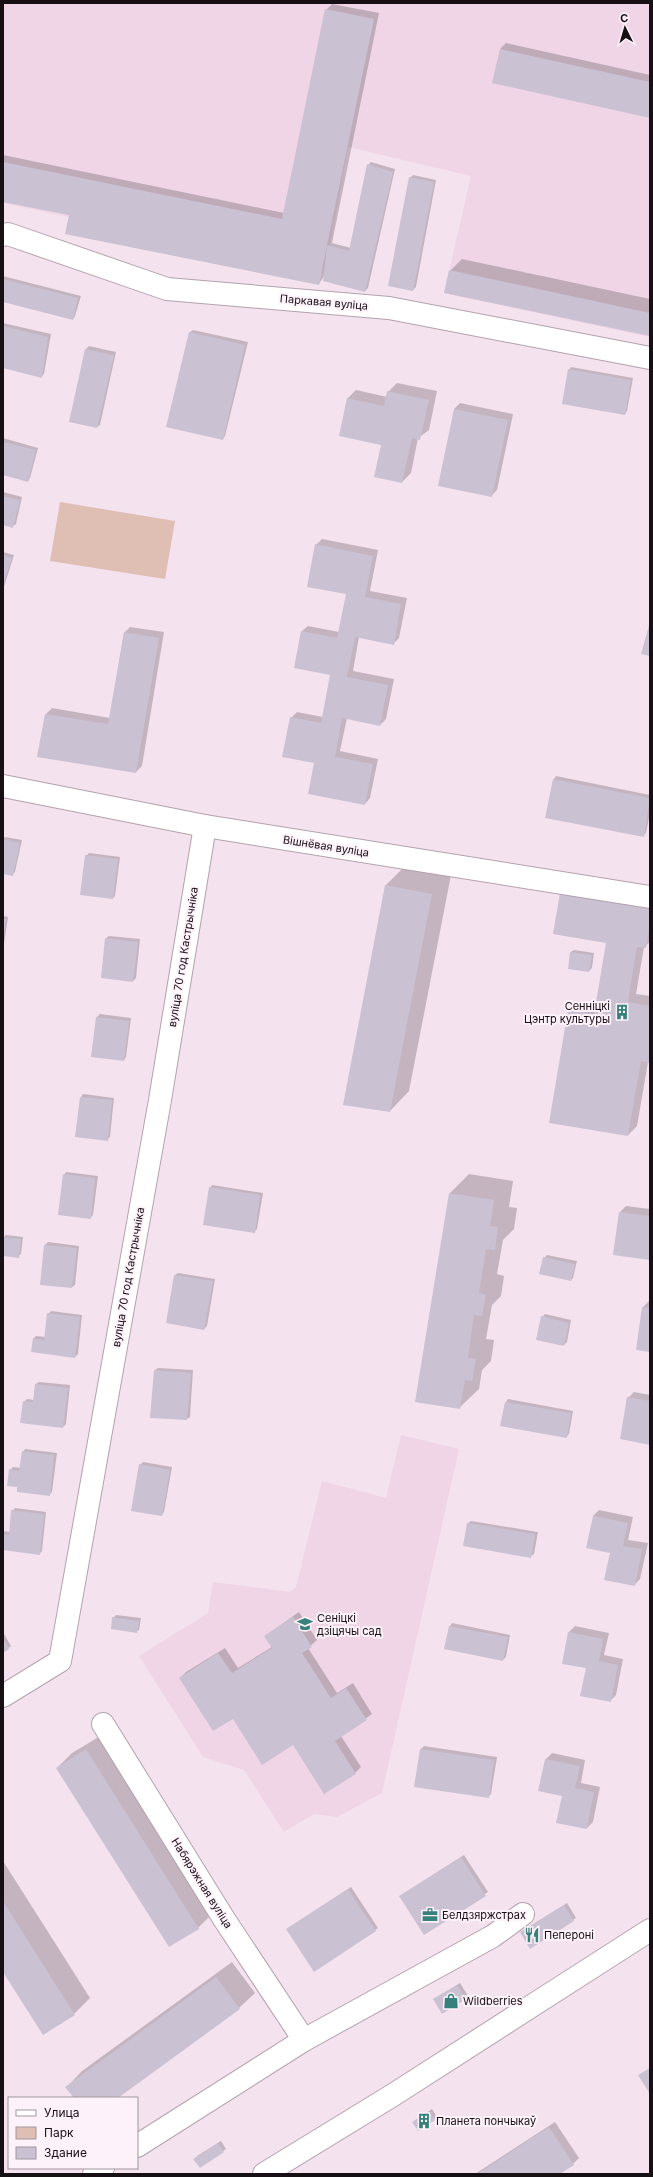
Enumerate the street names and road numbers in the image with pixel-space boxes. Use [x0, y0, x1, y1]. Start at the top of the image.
street label: Паркавая вуліца [279, 291, 369, 313]
street label: Вішнёвая вуліца [282, 832, 370, 860]
street label: вуліца 70 год Кастрычніка [165, 886, 201, 1028]
street label: вуліца 70 год Кастрычніка [109, 1206, 147, 1348]
street label: Набярэжная вуліца [168, 1835, 236, 1931]

